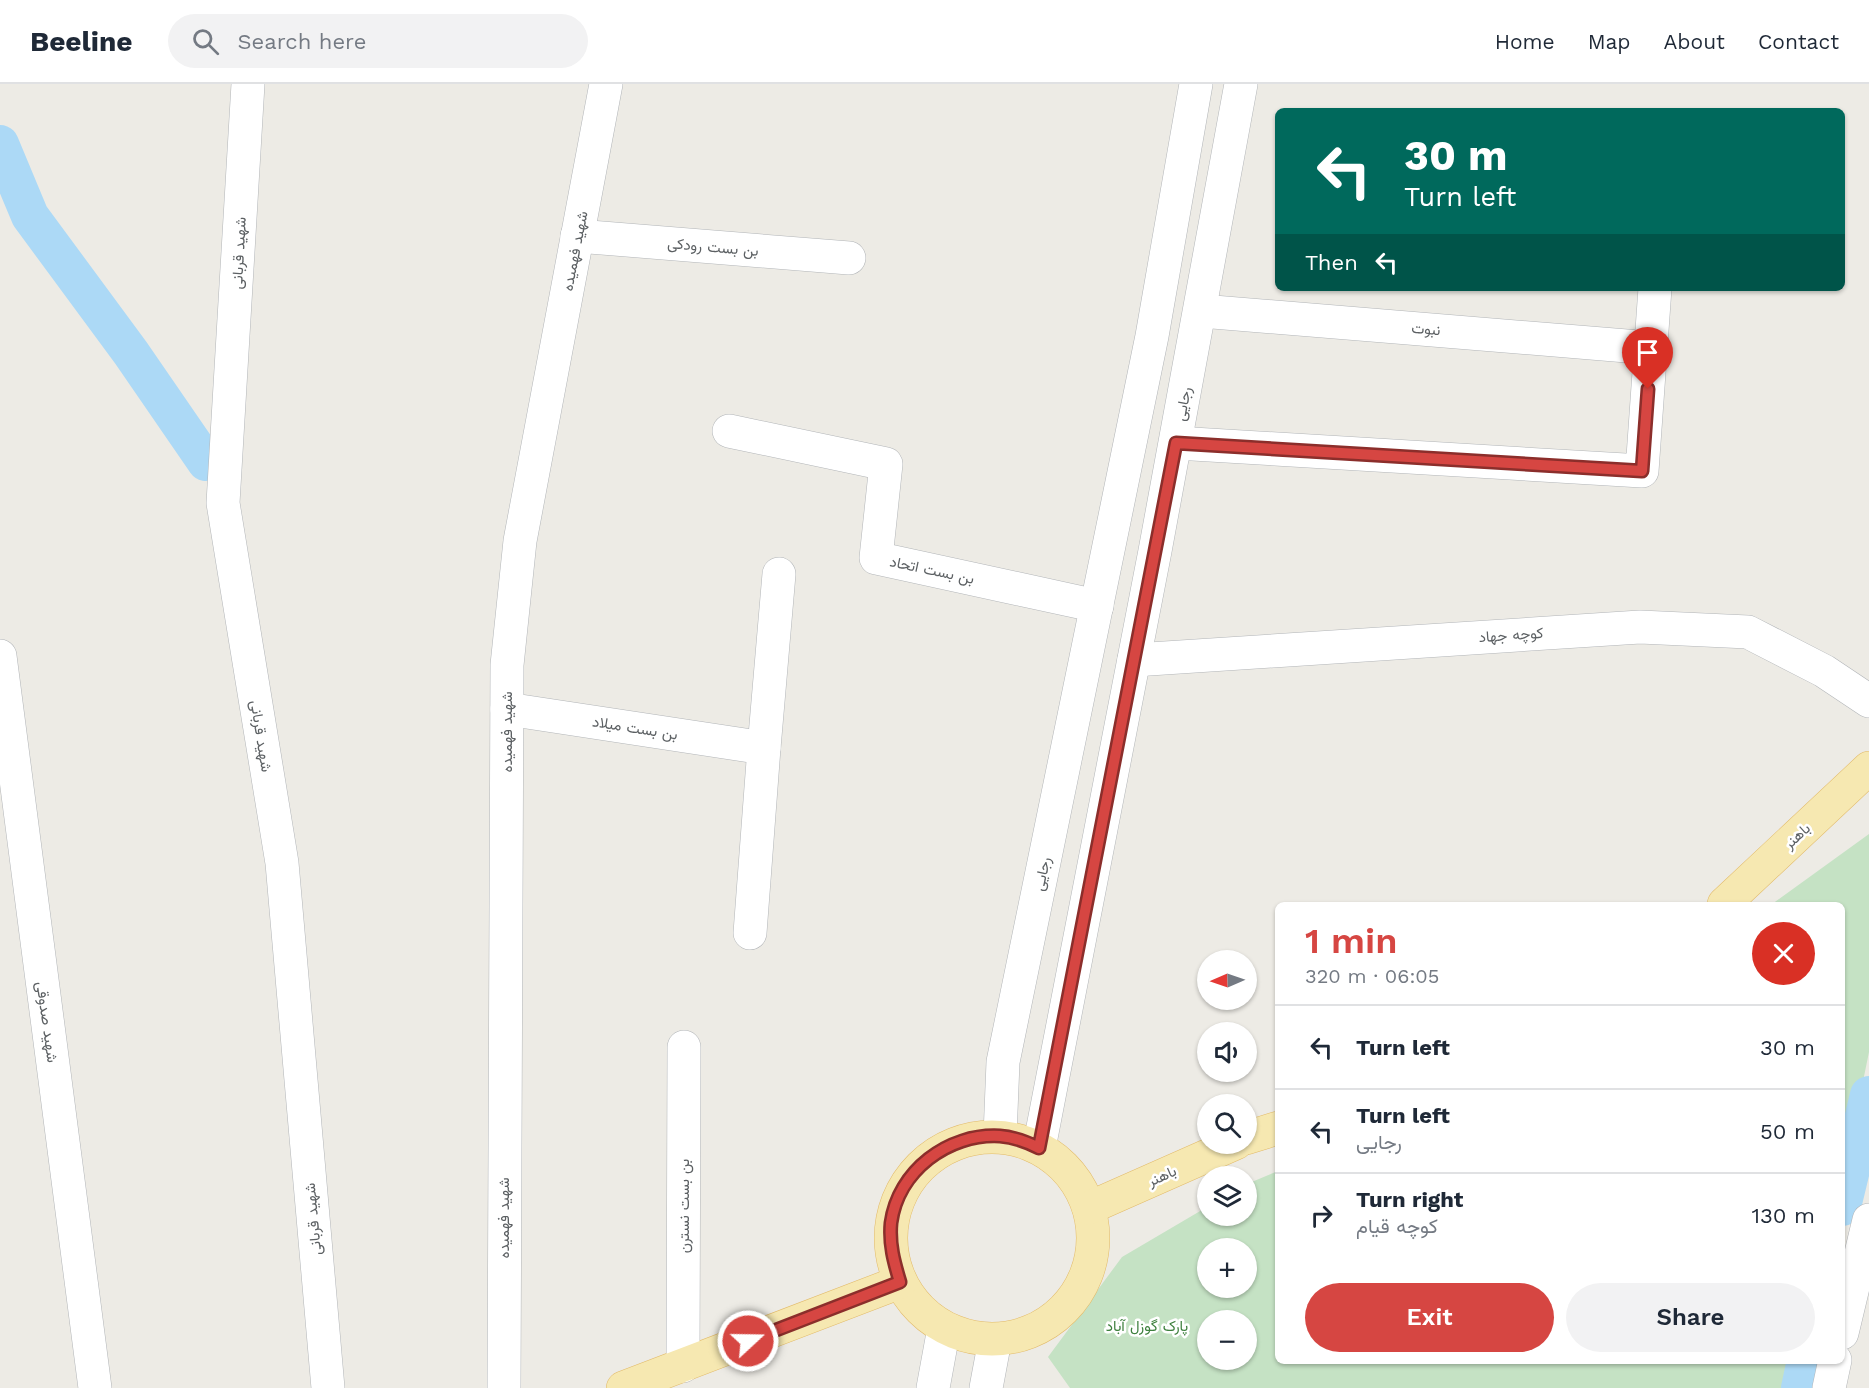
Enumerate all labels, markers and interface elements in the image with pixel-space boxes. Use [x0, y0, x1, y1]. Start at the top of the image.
search box [168, 14, 588, 68]
text: Beeline [30, 25, 132, 58]
icon: search [189, 25, 222, 58]
text: Search here [237, 29, 366, 54]
text: Home [1495, 29, 1555, 54]
text: Map [1588, 29, 1631, 54]
text: About [1664, 29, 1725, 54]
text: Contact [1758, 29, 1839, 54]
text: 30 m [1404, 131, 1508, 180]
icon: left [1305, 132, 1383, 210]
text: Turn left [1404, 181, 1516, 213]
street label: شهید فهمیده [558, 209, 592, 293]
street label: شهید قربانی [228, 216, 251, 290]
street label: بن بست رودکی [667, 234, 759, 261]
icon: left [1370, 246, 1403, 279]
text: Then [1305, 250, 1358, 275]
street label: نبوت [1411, 319, 1441, 339]
pin [1622, 327, 1673, 389]
icon: arrive [1631, 336, 1664, 369]
street label: رجایی [1171, 385, 1196, 423]
street label: بن بست اتحاد [888, 552, 976, 589]
street label: کوچه جهاد [1478, 624, 1544, 647]
street label: شهید فهمیده [498, 691, 516, 773]
street label: شهید قربانی [245, 699, 276, 774]
street label: بن بست میلاد [591, 712, 679, 745]
street label: باهنر [1779, 819, 1814, 853]
street label: رجایی [1030, 855, 1055, 893]
text: 1 min [1305, 920, 1397, 962]
button: close [1752, 922, 1815, 985]
north arrow [1197, 950, 1257, 1010]
map controls [1197, 950, 1257, 1370]
text: 320 m · 06:05 [1305, 964, 1439, 988]
street label: شهید صدوقی [31, 980, 62, 1064]
button: sound [1197, 1022, 1257, 1082]
icon: left [1305, 1031, 1338, 1064]
text: Turn left [1356, 1035, 1450, 1060]
text: 30 m [1760, 1035, 1815, 1060]
button: search [1197, 1094, 1257, 1154]
text: Turn left [1356, 1103, 1450, 1128]
icon: left [1305, 1115, 1338, 1148]
text: 50 m [1760, 1119, 1815, 1144]
text: رجایی [1356, 1130, 1402, 1154]
street label: بن بست نسترن [675, 1159, 694, 1253]
street label: باهنر [1144, 1162, 1179, 1191]
button: layers [1197, 1166, 1257, 1226]
street label: شهید فهمیده [495, 1177, 513, 1259]
street label: شهید قربانی [301, 1182, 326, 1256]
text: Turn right [1356, 1187, 1463, 1212]
icon: right [1305, 1199, 1338, 1232]
text: 130 m [1751, 1203, 1815, 1228]
text: کوچه قیام [1356, 1214, 1438, 1238]
button: + [1197, 1238, 1257, 1298]
button: Exit [1305, 1283, 1554, 1352]
button: Share [1566, 1283, 1815, 1352]
position arrow [716, 1309, 780, 1373]
button: − [1197, 1310, 1257, 1370]
park label: پارک گوزل آباد [1106, 1317, 1188, 1336]

